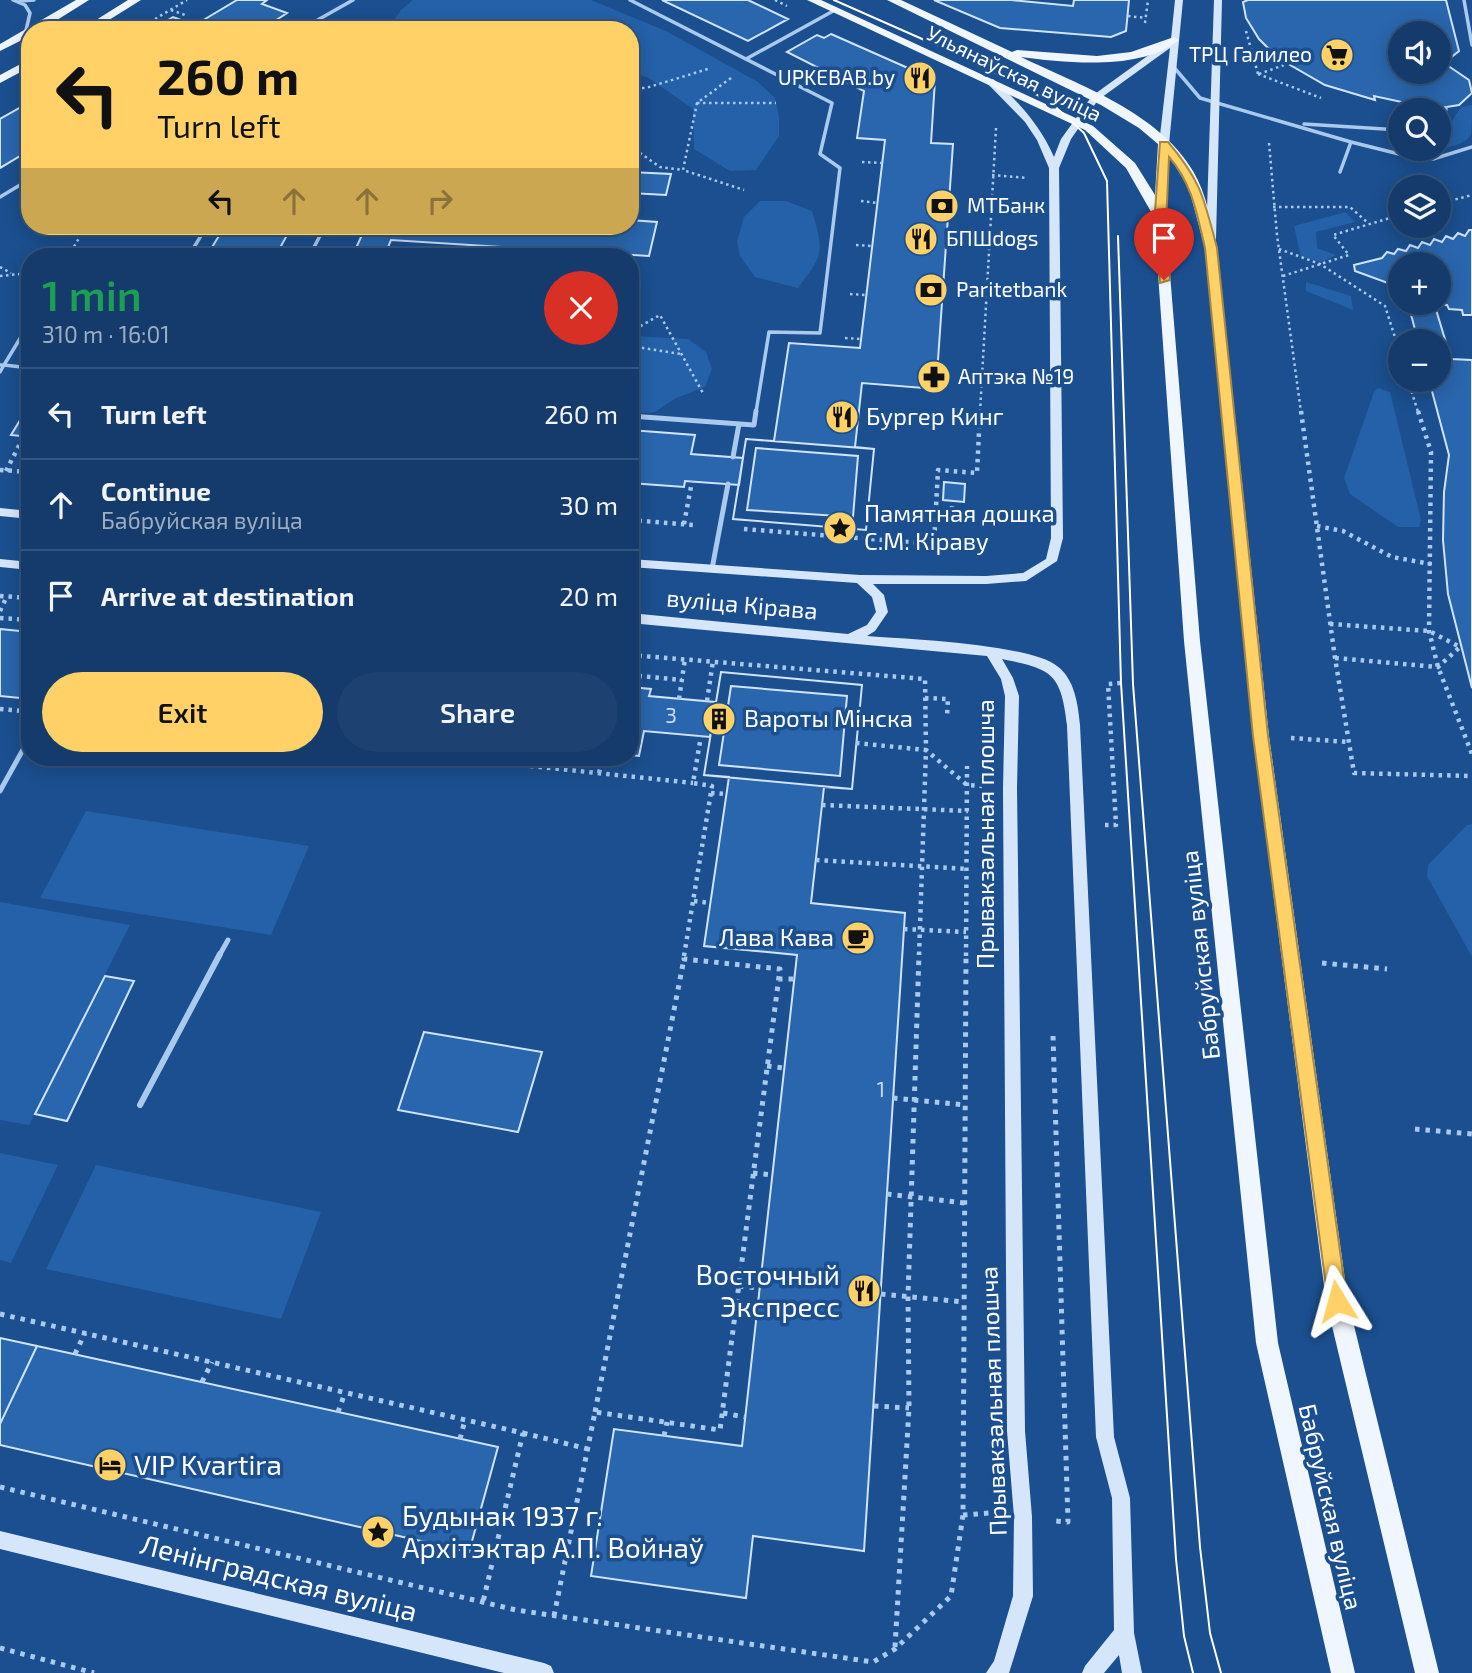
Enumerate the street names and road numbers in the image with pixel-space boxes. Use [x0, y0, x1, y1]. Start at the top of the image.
street label: Ульянаўская вуліца [923, 19, 1106, 127]
street label: вуліца Кірава [665, 582, 819, 626]
street label: Прывакзальная плошча [970, 699, 999, 969]
street label: Бабруйская вуліца [1174, 849, 1226, 1061]
street label: Прывакзальная плошча [973, 1266, 1012, 1536]
street label: Бабруйская вуліца [1293, 1401, 1369, 1613]
street label: Ленінградская вуліца [137, 1526, 421, 1628]

